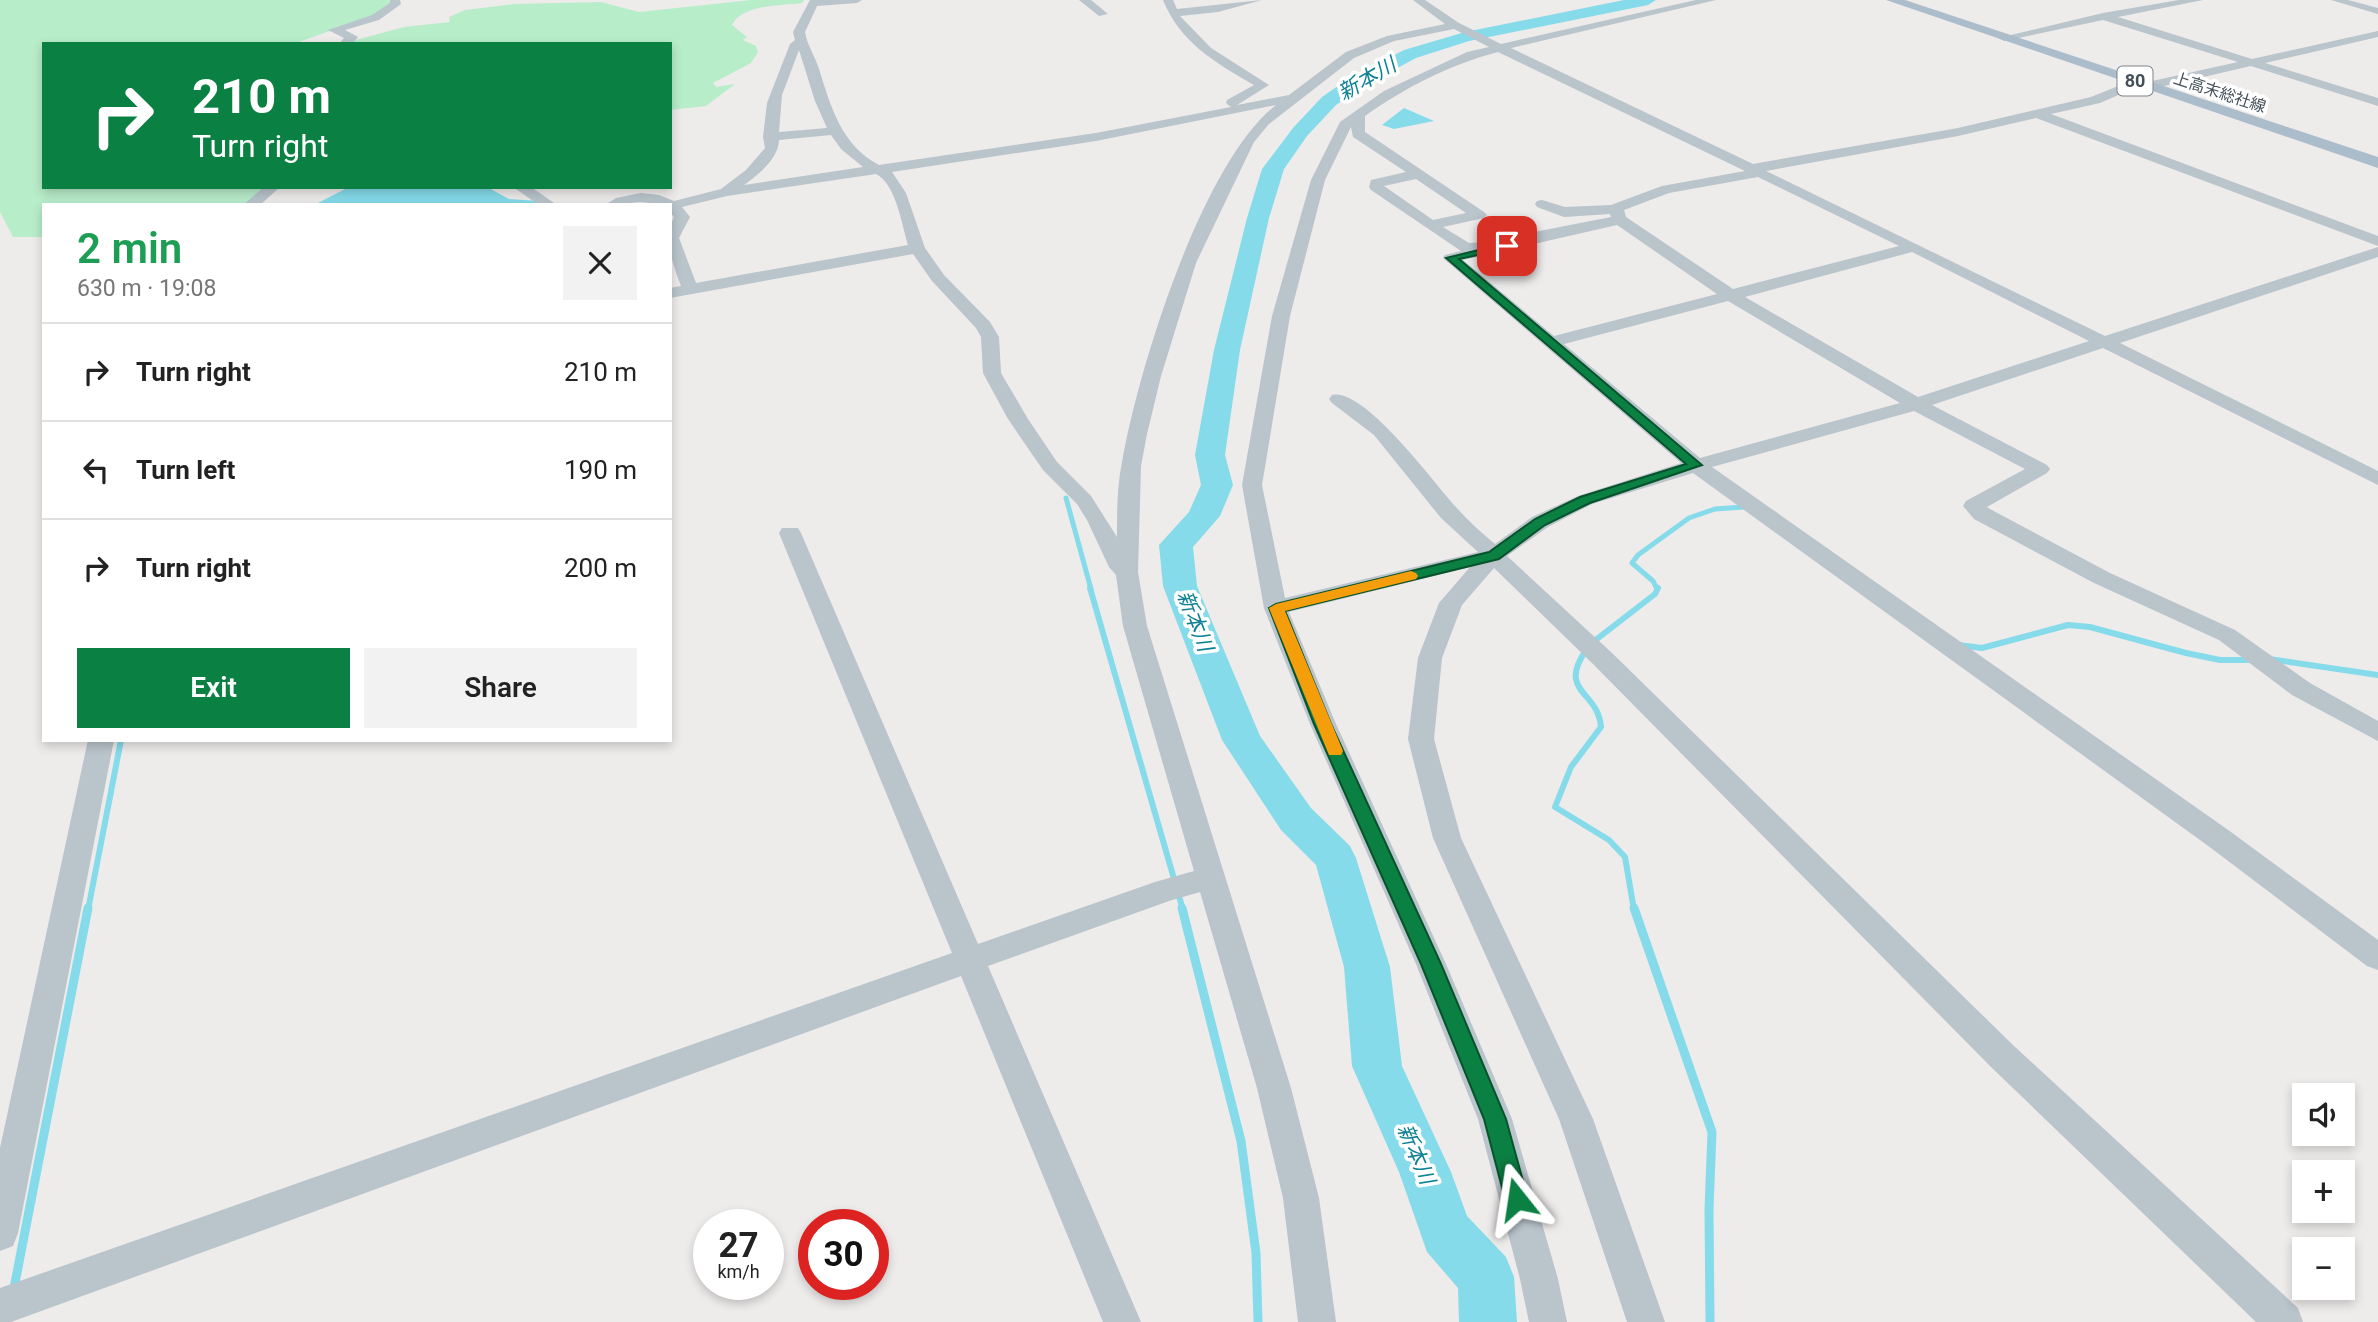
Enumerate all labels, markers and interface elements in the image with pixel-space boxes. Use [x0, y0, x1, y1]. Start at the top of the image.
water label: 新本川 [1334, 52, 1402, 105]
road number: 80 [2118, 66, 2152, 96]
text: 210 m [192, 68, 331, 125]
street label: 上高末総社線 [2171, 69, 2268, 116]
icon: right [77, 70, 168, 161]
text: Turn right [192, 127, 328, 165]
pin [1477, 216, 1537, 276]
text: 2 min [77, 224, 182, 273]
button: close [563, 226, 637, 300]
icon: arrive [1488, 227, 1526, 265]
text: 630 m · 19:08 [77, 275, 216, 302]
icon: right [77, 353, 115, 391]
text: Turn right [136, 357, 251, 387]
text: 210 m [564, 357, 637, 387]
icon: left [77, 451, 115, 489]
text: Turn left [136, 455, 235, 485]
text: 190 m [564, 455, 637, 485]
icon: right [77, 549, 115, 587]
text: Turn right [136, 553, 251, 583]
text: 200 m [564, 553, 637, 583]
water label: 新本川 [1173, 587, 1218, 657]
button: Exit [77, 648, 350, 728]
button: Share [364, 648, 637, 728]
map controls [2292, 1083, 2355, 1300]
button: sound [2292, 1083, 2355, 1146]
water label: 新本川 [1393, 1120, 1440, 1190]
button: + [2292, 1160, 2355, 1223]
position arrow [1480, 1162, 1554, 1236]
speed limit sign: 30 [798, 1209, 889, 1300]
text: 27 [718, 1225, 759, 1266]
button: − [2292, 1237, 2355, 1300]
text: km/h [717, 1261, 760, 1282]

